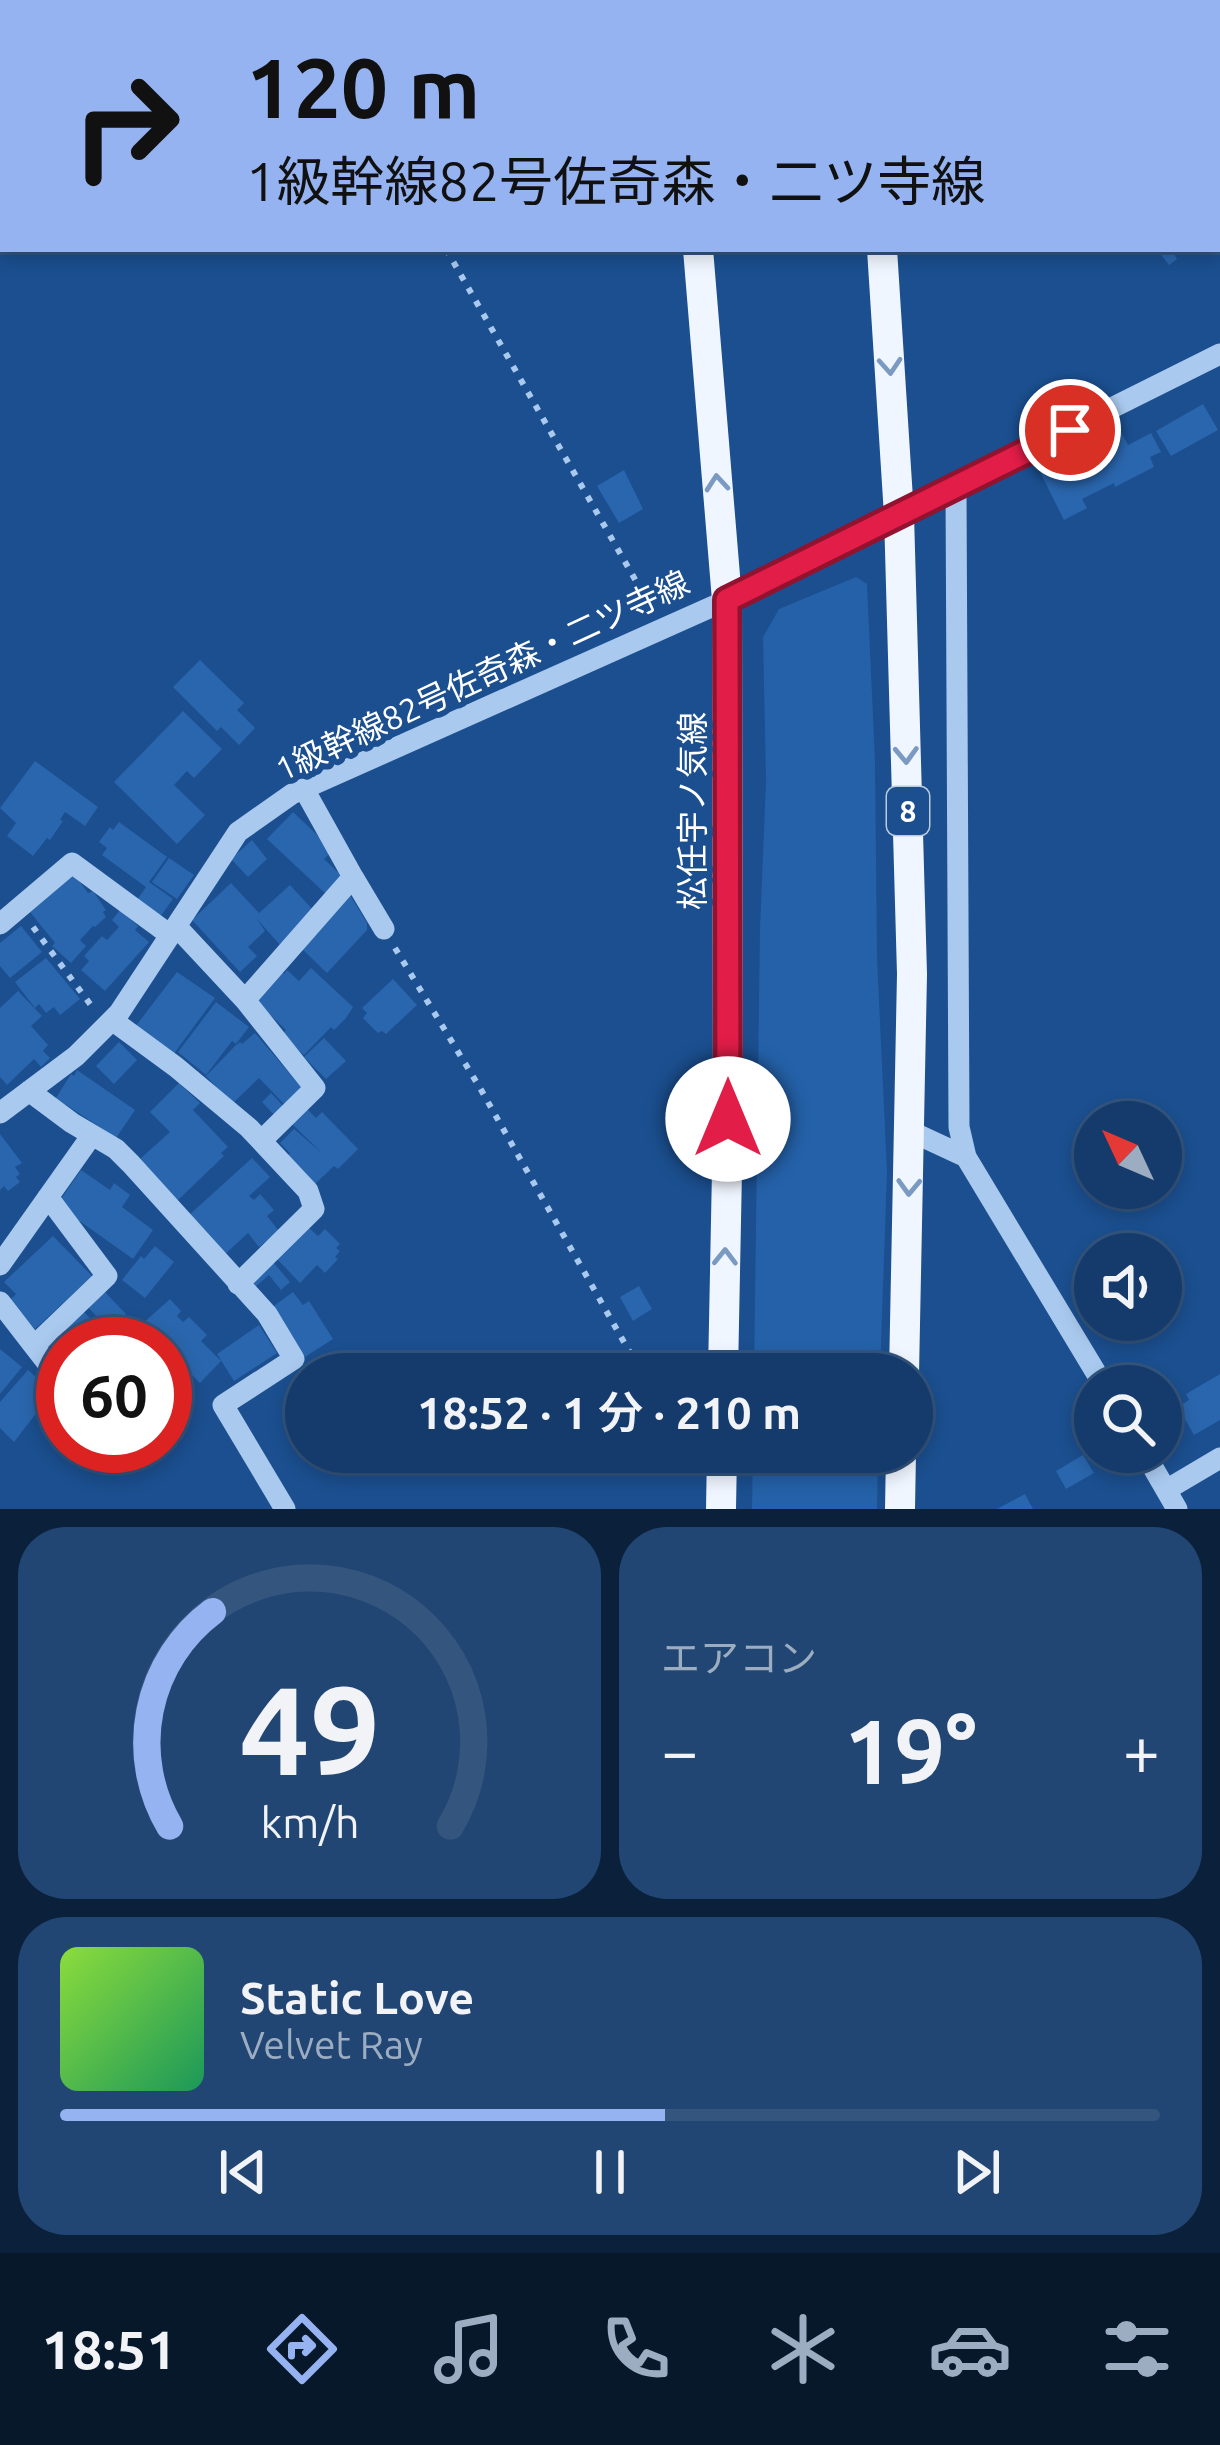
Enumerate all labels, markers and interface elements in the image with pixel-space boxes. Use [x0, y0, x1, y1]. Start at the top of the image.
text: 120 m [246, 40, 480, 134]
icon: right [48, 48, 204, 204]
text: 1級幹線82号佐奇森・二ツ寺線 [246, 151, 985, 211]
one-way arrow [876, 357, 902, 376]
pin [1019, 379, 1121, 481]
icon: arrive [1037, 397, 1103, 463]
one-way arrow [705, 473, 731, 492]
street label: 1級幹線82号佐奇森・二ツ寺線 [269, 563, 695, 787]
street label: 松任宇ノ気線 [673, 712, 710, 910]
one-way arrow [893, 746, 919, 765]
road number: 8 [887, 787, 929, 835]
position arrow [665, 1056, 791, 1182]
north arrow [1074, 1101, 1182, 1209]
map controls [1074, 1101, 1182, 1473]
one-way arrow [896, 1178, 922, 1197]
button: sound [1074, 1233, 1182, 1341]
one-way arrow [712, 1247, 738, 1266]
speed limit sign: 60 [36, 1317, 192, 1473]
button: search [1074, 1365, 1182, 1473]
text: 18:52 · 1 分 · 210 m [417, 1387, 801, 1438]
text: エアコン [661, 1636, 817, 1679]
text: 49 [239, 1659, 380, 1799]
text: 19° [844, 1700, 977, 1801]
text: − [661, 1713, 698, 1787]
text: + [1123, 1713, 1160, 1787]
text: km/h [260, 1798, 359, 1846]
text: Static Love [240, 1972, 474, 2023]
text: Velvet Ray [240, 2023, 423, 2066]
icon: previous [210, 2139, 276, 2205]
icon: pause [577, 2139, 643, 2205]
icon: next [944, 2139, 1010, 2205]
icon: directions [260, 2307, 344, 2391]
icon: music [427, 2307, 511, 2391]
icon: phone [594, 2307, 678, 2391]
icon: climate [761, 2307, 845, 2391]
icon: car [928, 2307, 1012, 2391]
icon: filters [1095, 2307, 1179, 2391]
text: 18:51 [41, 2319, 177, 2379]

